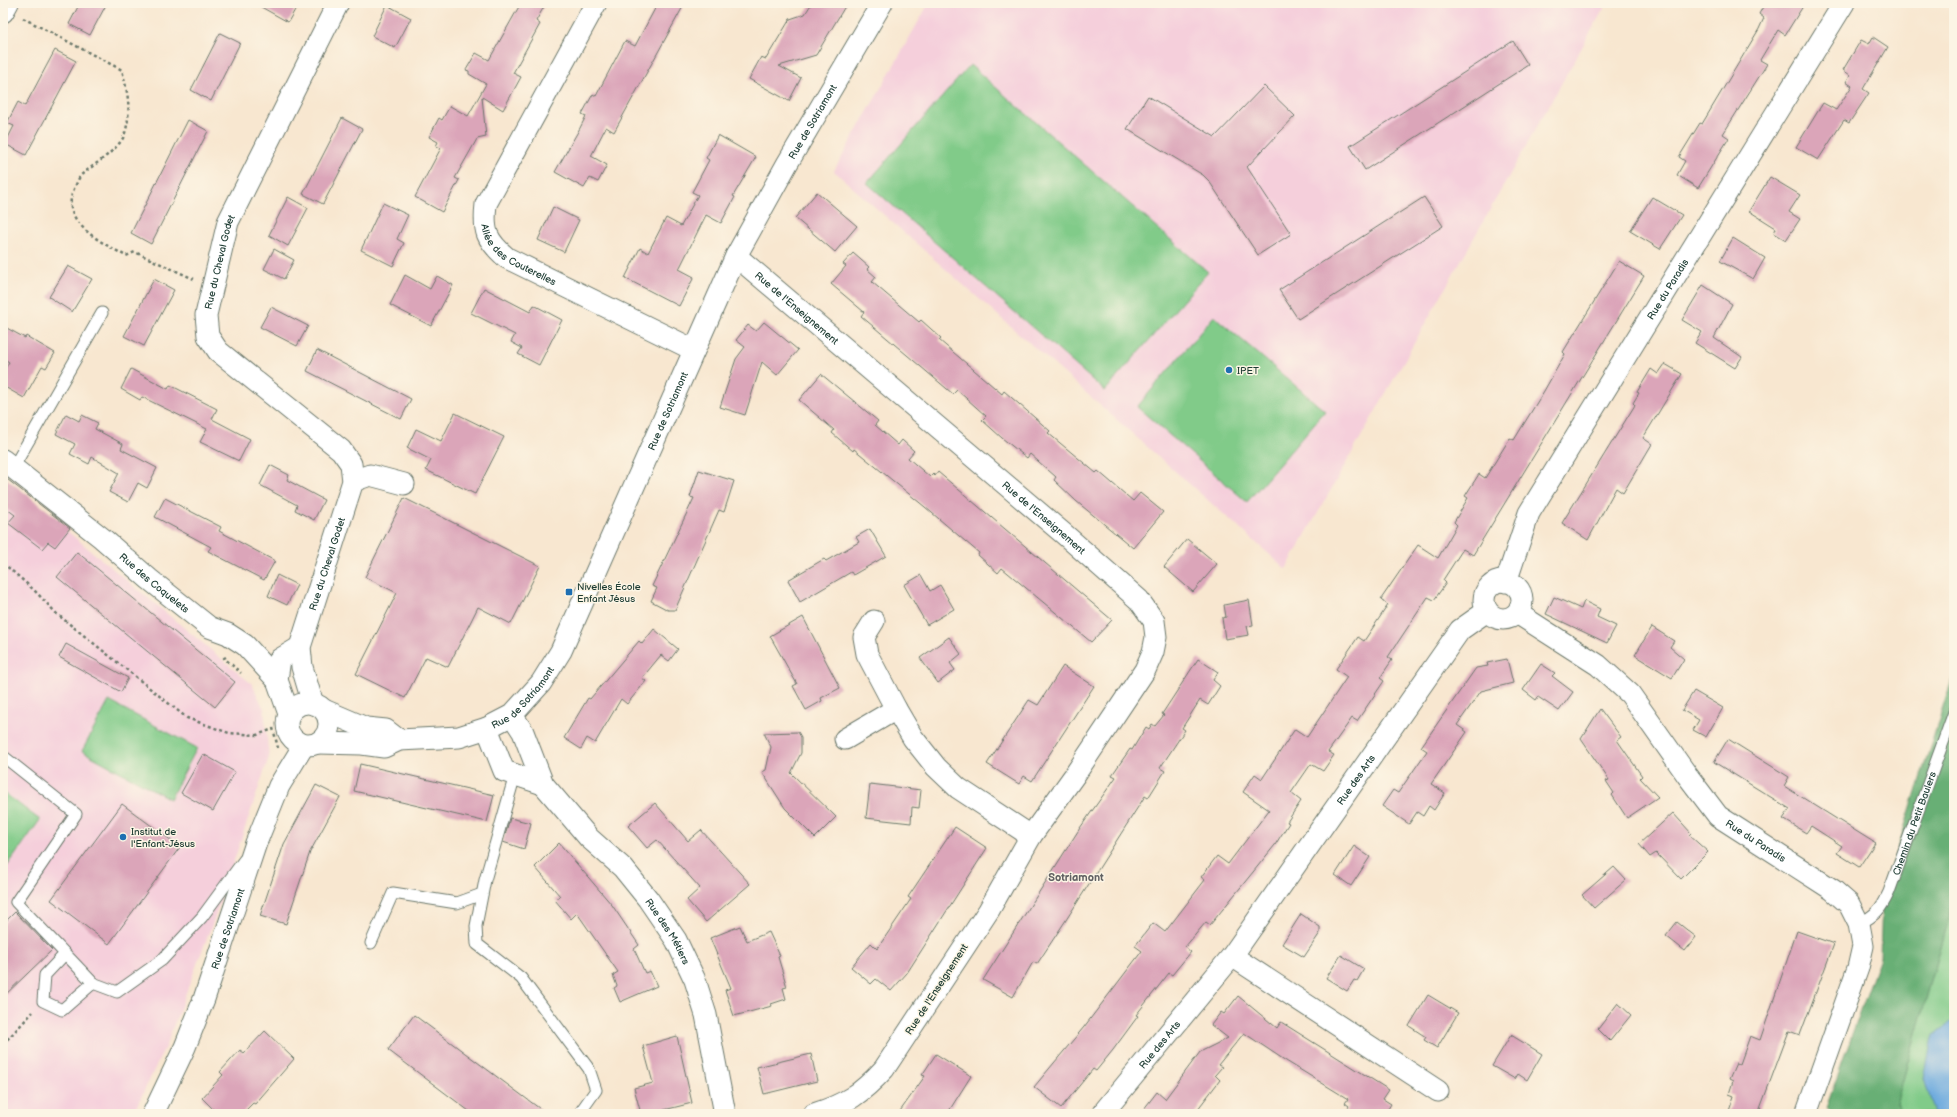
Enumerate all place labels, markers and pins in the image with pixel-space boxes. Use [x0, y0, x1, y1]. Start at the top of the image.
marker: IPET [1224, 365, 1234, 375]
place label: IPET [1237, 365, 1259, 377]
place label: Nivelles École Enfant Jésus [577, 581, 641, 605]
marker: Nivelles École Enfant Jésus [564, 587, 574, 597]
place label: Institut de l'Enfant-Jésus [131, 826, 195, 850]
marker: Institut de l'Enfant-Jésus [118, 832, 128, 842]

